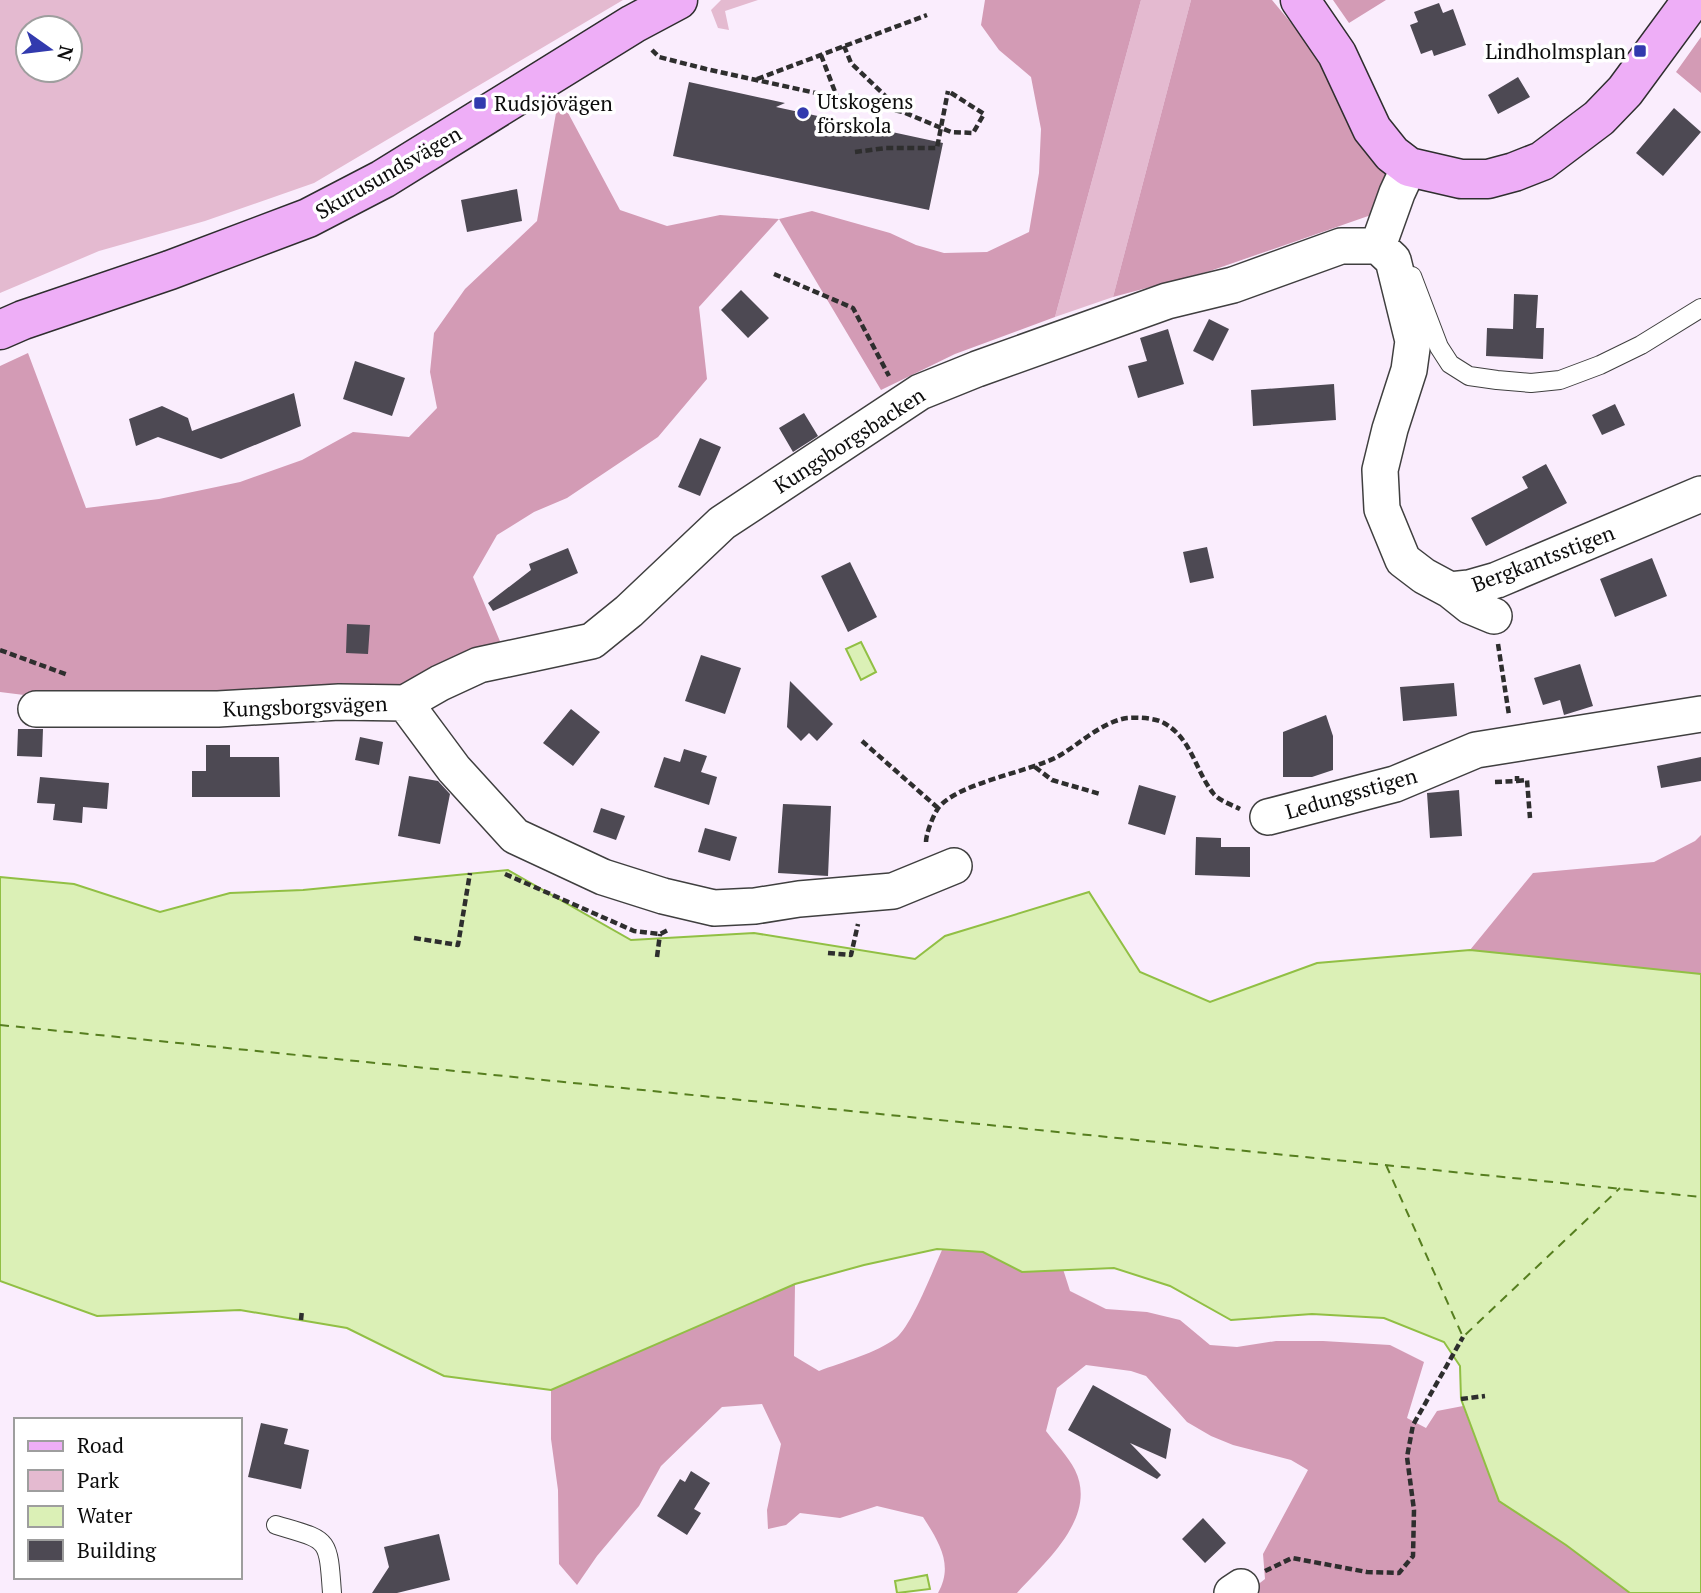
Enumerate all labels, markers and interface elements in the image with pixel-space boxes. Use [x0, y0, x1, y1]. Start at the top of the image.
north arrow [14, 14, 84, 84]
place label: Lindholmsplan [1485, 37, 1627, 65]
text: N [52, 43, 80, 64]
marker: Lindholmsplan [1632, 43, 1648, 59]
place label: Utskogens förskola [817, 87, 913, 139]
place label: Rudsjövägen [494, 89, 613, 117]
marker: Rudsjövägen [472, 95, 488, 111]
marker: Utskogens förskola [795, 105, 811, 121]
street label: Skurusundsvägen [310, 119, 466, 225]
street label: Kungsborgsbacken [768, 380, 930, 499]
street label: Bergkantsstigen [1468, 518, 1619, 598]
street label: Kungsborgsvägen [222, 689, 388, 723]
street label: Ledungsstigen [1282, 761, 1421, 825]
legend [14, 1418, 242, 1579]
text: Road [77, 1431, 124, 1459]
text: Park [77, 1466, 119, 1494]
text: Water [77, 1501, 132, 1529]
text: Building [77, 1536, 157, 1564]

